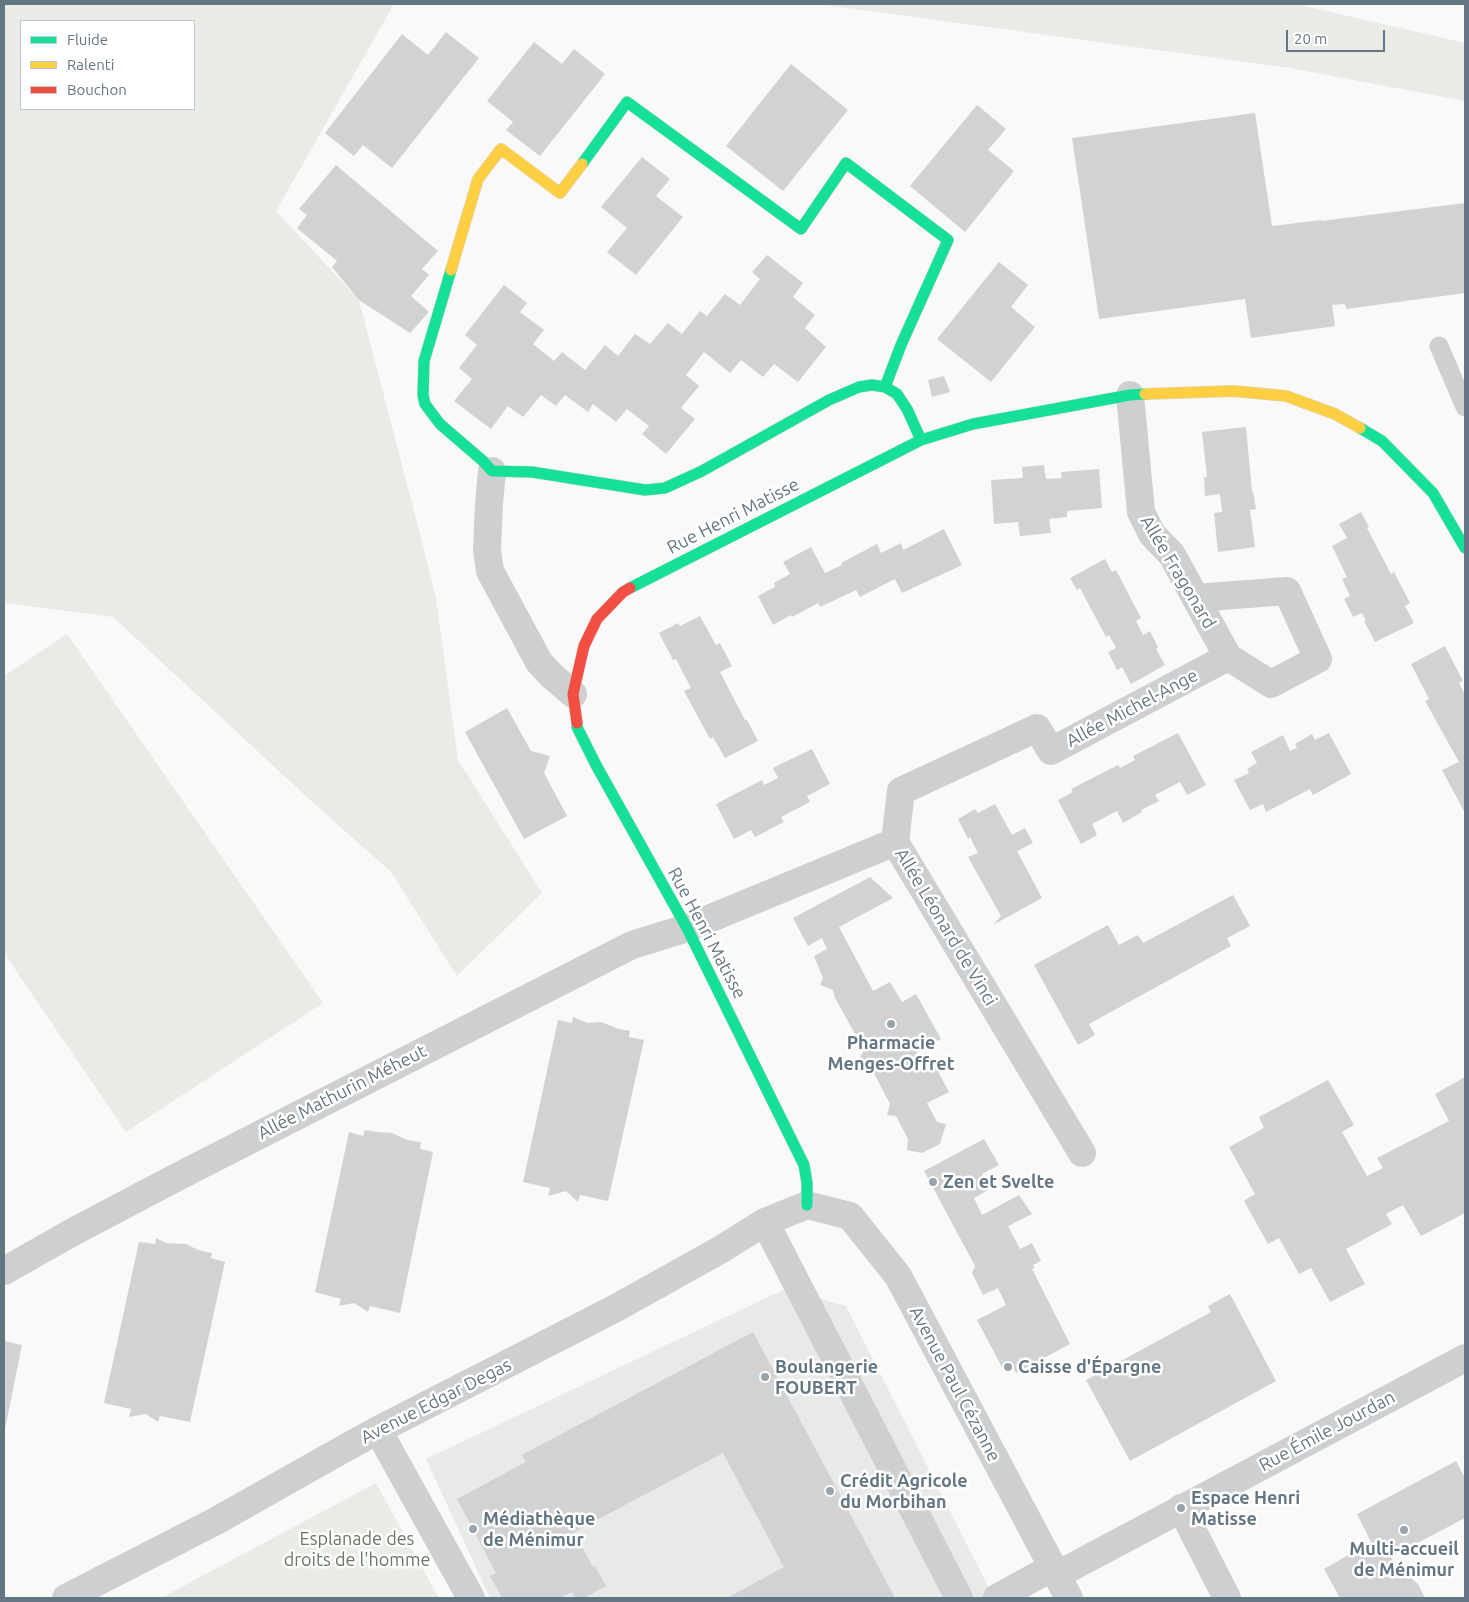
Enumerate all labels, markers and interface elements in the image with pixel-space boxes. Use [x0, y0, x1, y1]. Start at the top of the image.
legend [20, 20, 195, 110]
scale bar [1289, 20, 1388, 52]
text: 20 m [1294, 30, 1327, 47]
text: Fluide [67, 31, 108, 48]
text: Ralenti [67, 56, 114, 73]
text: Bouchon [67, 81, 127, 98]
street label: Rue Henri Matisse [663, 473, 803, 559]
street label: Allée Fragonard [1136, 512, 1220, 632]
street label: Allée Michel-Ange [1063, 664, 1201, 752]
street label: Allée Léonard de Vinci [890, 844, 1002, 1010]
street label: Rue Henri Matisse [663, 864, 751, 1002]
marker: Pharmacie Menges-Offret [885, 1018, 897, 1030]
place label: Pharmacie Menges-Offret [828, 1032, 954, 1074]
street label: Allée Mathurin Méheut [254, 1040, 430, 1144]
place label: Zen et Svelte [943, 1171, 1054, 1193]
marker: Zen et Svelte [927, 1176, 939, 1188]
street label: Avenue Paul Cézanne [905, 1303, 1005, 1465]
street label: Avenue Edgar Degas [357, 1354, 515, 1448]
place label: Boulangerie FOUBERT [775, 1356, 878, 1398]
place label: Caisse d'Épargne [1018, 1356, 1161, 1378]
marker: Caisse d'Épargne [1002, 1361, 1014, 1373]
marker: Boulangerie FOUBERT [759, 1371, 771, 1383]
street label: Rue Émile Jourdan [1255, 1386, 1399, 1476]
place label: Crédit Agricole du Morbihan [840, 1470, 968, 1512]
marker: Crédit Agricole du Morbihan [824, 1485, 836, 1497]
place label: Espace Henri Matisse [1191, 1487, 1300, 1530]
marker: Espace Henri Matisse [1175, 1502, 1187, 1514]
place label: Médiathèque de Ménimur [483, 1508, 595, 1550]
marker: Médiathèque de Ménimur [467, 1523, 479, 1535]
marker: Multi-accueil de Ménimur [1398, 1524, 1410, 1536]
park label: Esplanade des droits de l'homme [284, 1528, 430, 1570]
place label: Multi-accueil de Ménimur [1349, 1538, 1459, 1580]

